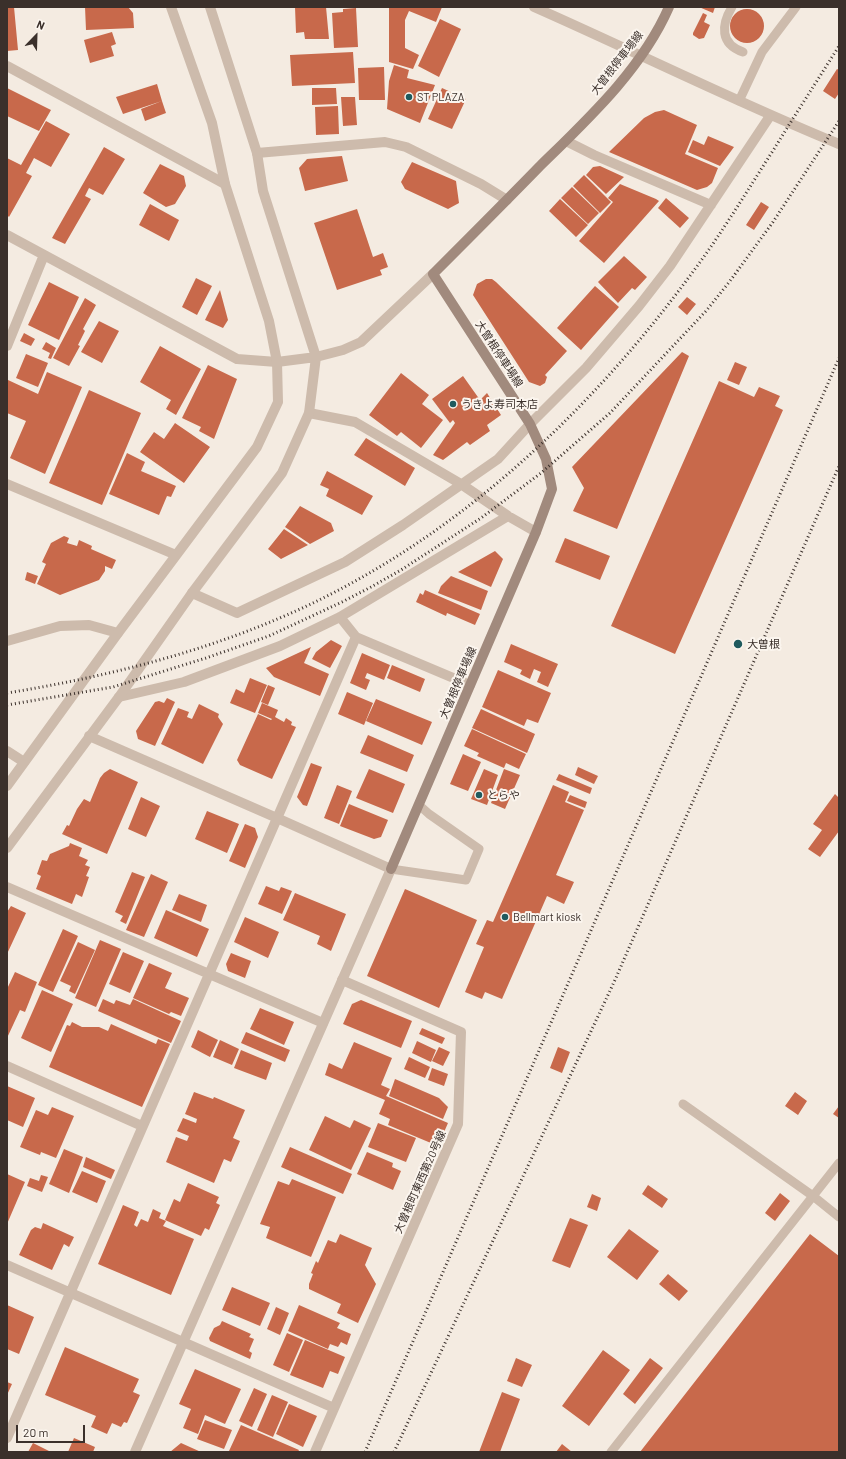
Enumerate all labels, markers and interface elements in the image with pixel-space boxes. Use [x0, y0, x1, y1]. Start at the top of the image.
north arrow [16, 16, 56, 56]
text: N [35, 17, 47, 32]
street label: 大曽根停車場線 [588, 29, 646, 97]
place label: ST PLAZA [417, 90, 464, 104]
marker: ST PLAZA [404, 92, 414, 102]
street label: 大曽根停車場線 [472, 318, 526, 390]
place label: うきよ寿司本店 [461, 397, 538, 411]
marker: うきよ寿司本店 [448, 399, 458, 409]
place label: 大曽根 [747, 637, 780, 651]
marker: 大曽根 [732, 638, 744, 650]
street label: 大曽根停車場線 [437, 645, 479, 721]
place label: とらや [487, 788, 520, 802]
marker: とらや [474, 790, 484, 800]
place label: Bellmart kiosk [513, 910, 581, 924]
marker: Bellmart kiosk [500, 912, 510, 922]
street label: 大曽根町東西第20号線 [391, 1129, 449, 1235]
scale bar [18, 1417, 87, 1443]
text: 20 m [23, 1425, 49, 1439]

